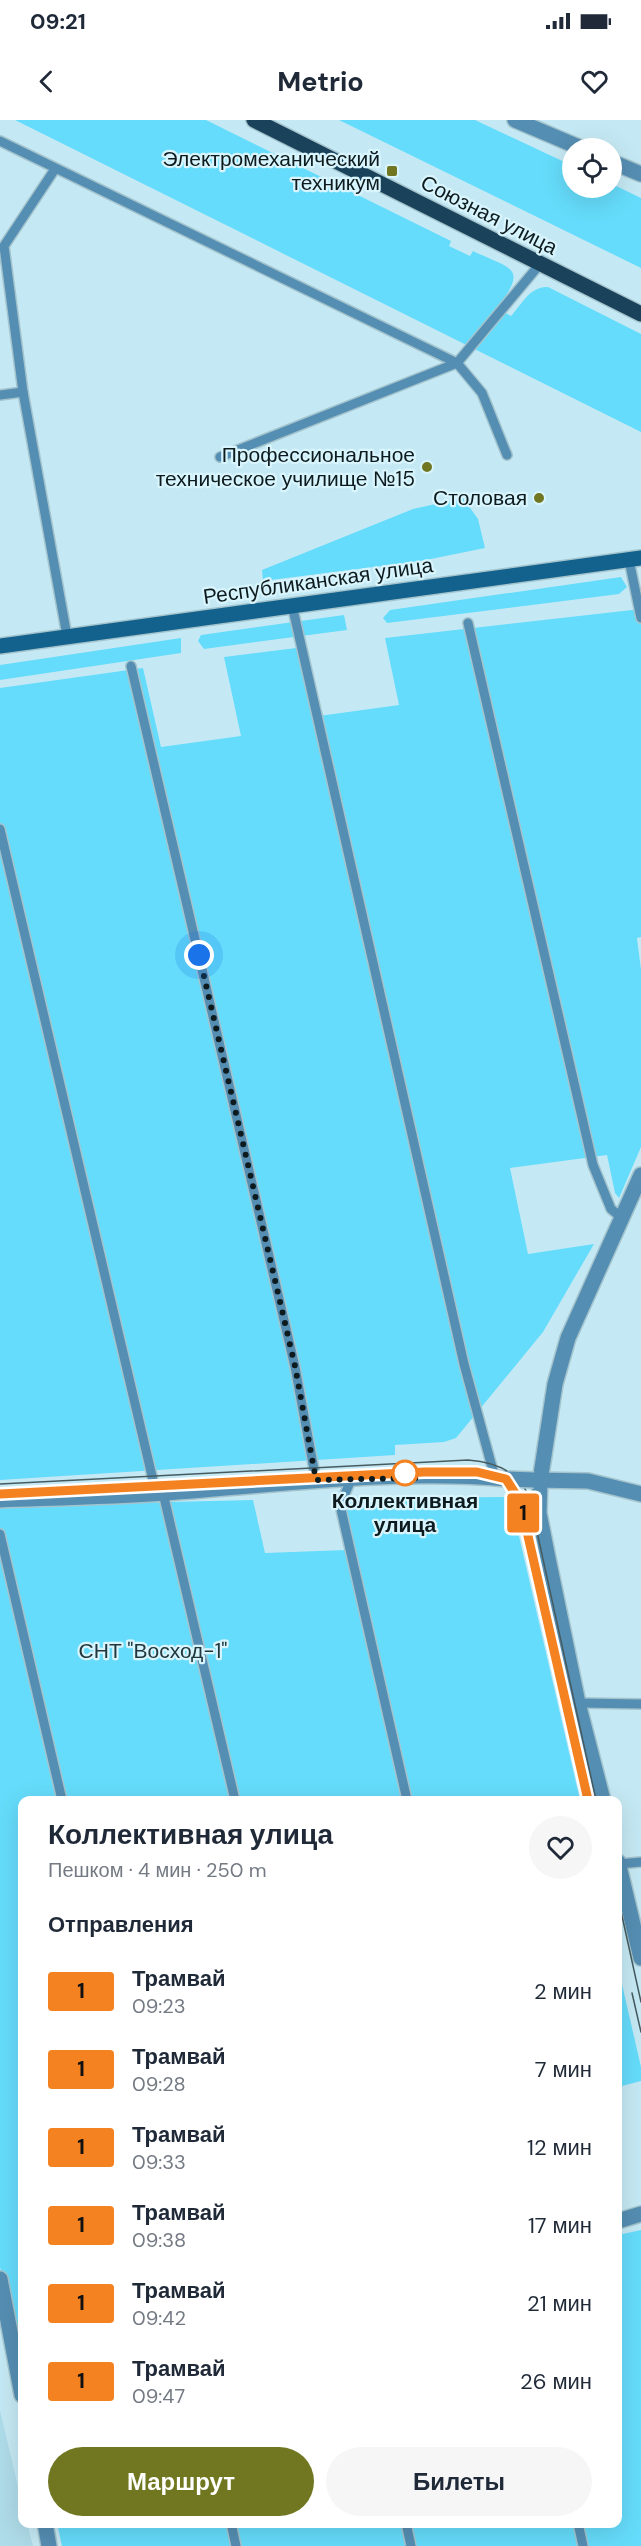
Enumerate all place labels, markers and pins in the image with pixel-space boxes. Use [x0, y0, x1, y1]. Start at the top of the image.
place label: Электромеханический техникум [163, 145, 380, 197]
marker: Электромеханический техникум [385, 164, 399, 178]
place label: Профессиональное техническое училище №15 [156, 441, 415, 493]
marker: Профессиональное техническое училище №15 [420, 460, 434, 474]
place label: Столовая [433, 484, 527, 512]
marker: Столовая [532, 491, 546, 505]
marker: Коллективная улица [392, 1460, 418, 1486]
place label: Коллективная улица [332, 1487, 478, 1539]

